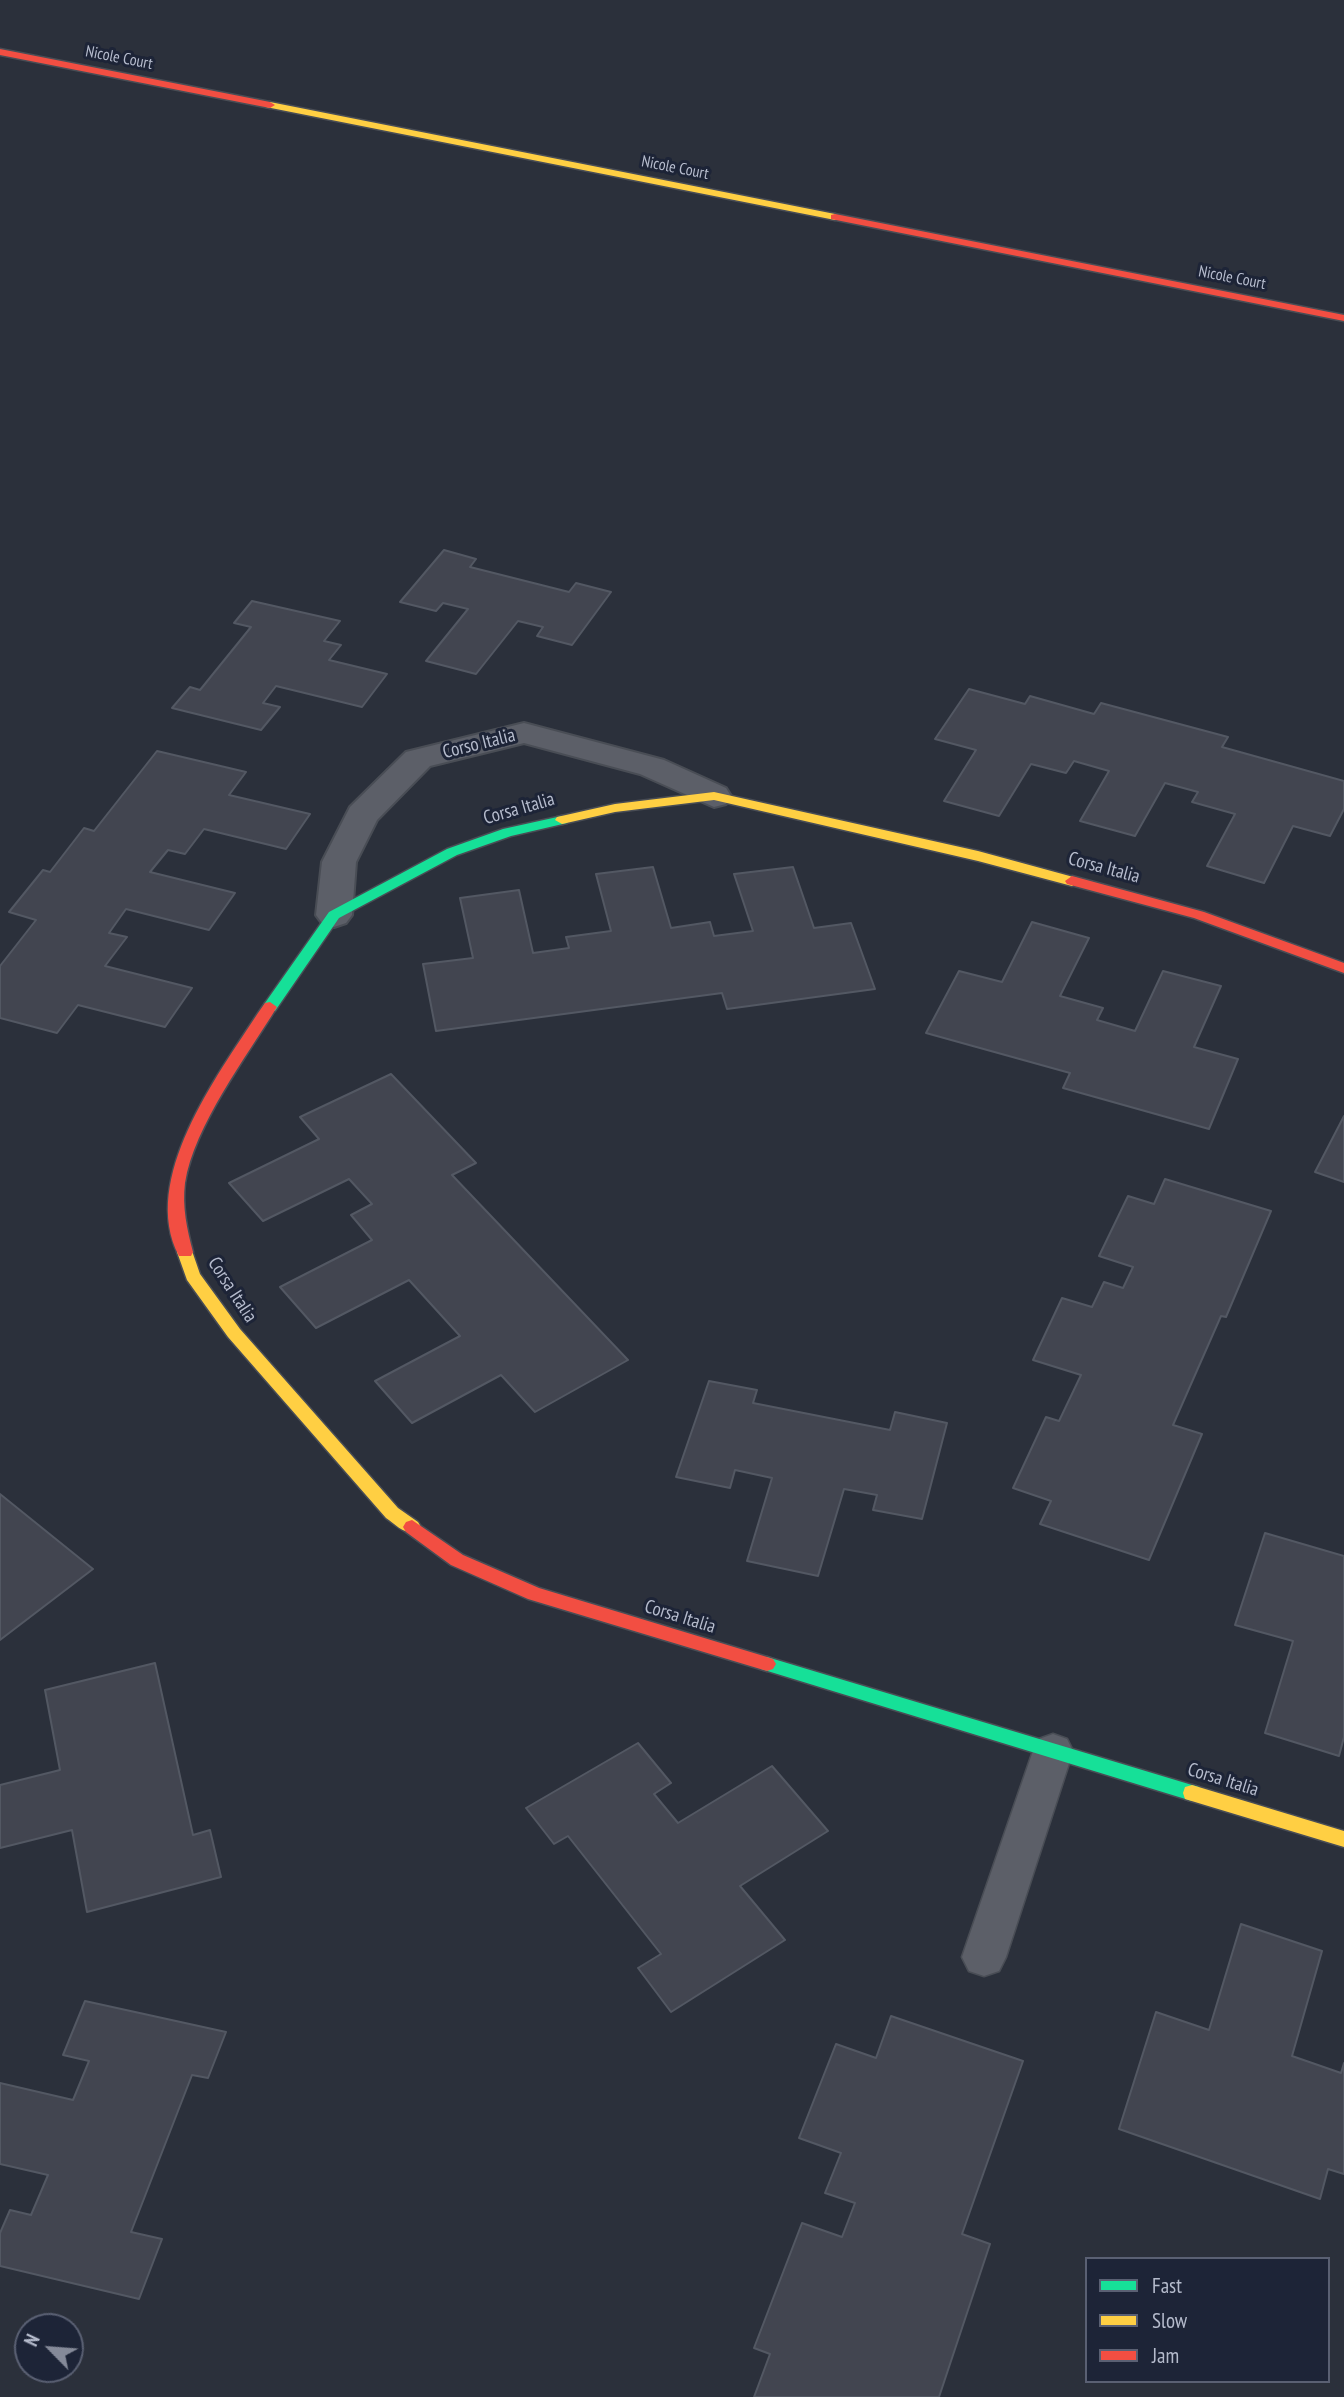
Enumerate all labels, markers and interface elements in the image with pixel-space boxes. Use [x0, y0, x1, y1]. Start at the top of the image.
street label: Nicole Court [84, 42, 154, 74]
street label: Nicole Court [640, 152, 710, 184]
street label: Nicole Court [1197, 262, 1267, 294]
street label: Corso Italia [441, 724, 517, 764]
street label: Corsa Italia [481, 788, 557, 830]
street label: Corsa Italia [1066, 848, 1142, 888]
street label: Corsa Italia [203, 1253, 261, 1327]
street label: Corsa Italia [642, 1595, 718, 1639]
street label: Corsa Italia [1185, 1758, 1261, 1802]
legend [1085, 2257, 1330, 2383]
text: Fast [1152, 2272, 1182, 2299]
text: Slow [1152, 2307, 1187, 2334]
north arrow [14, 2313, 84, 2383]
text: N [19, 2330, 45, 2350]
text: Jam [1152, 2342, 1179, 2369]

